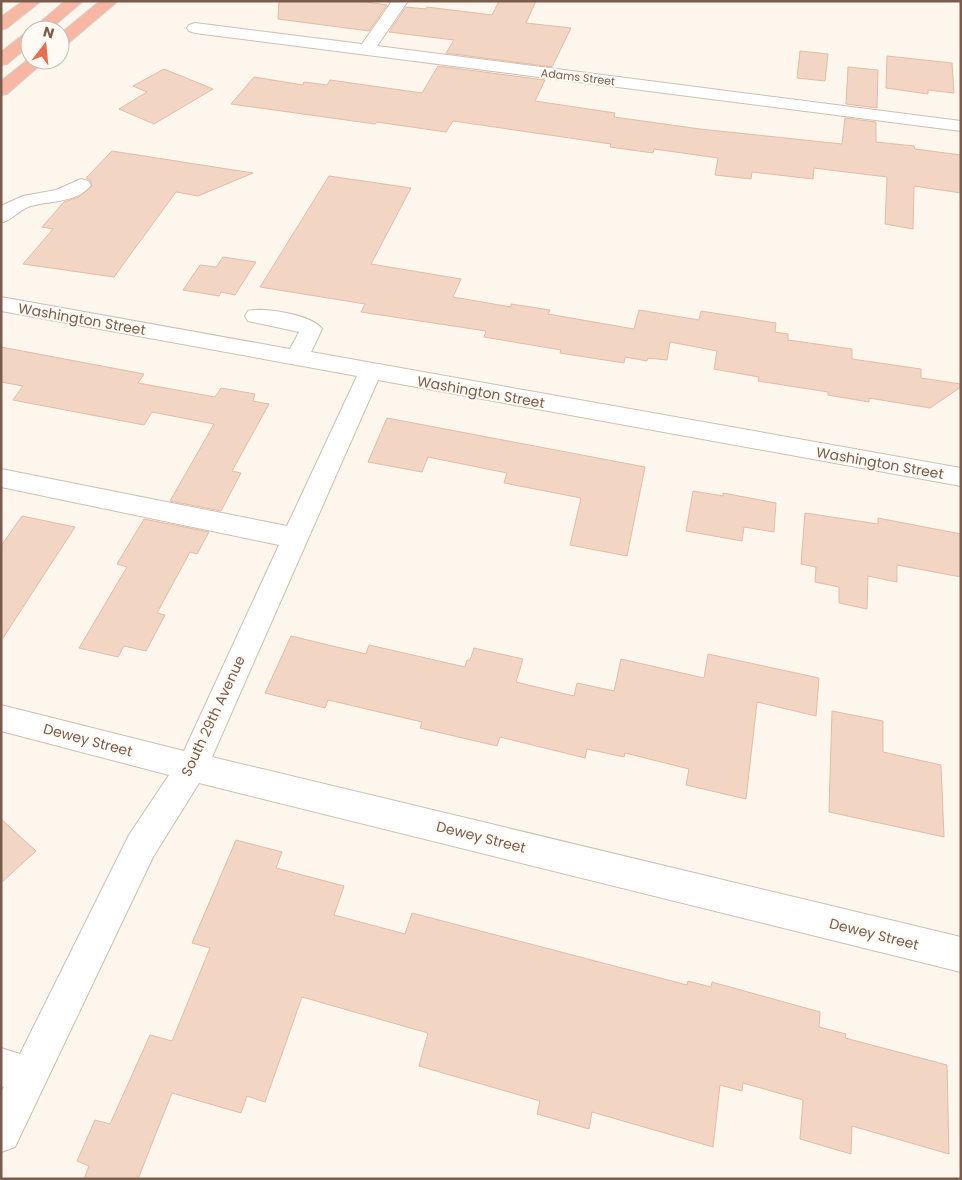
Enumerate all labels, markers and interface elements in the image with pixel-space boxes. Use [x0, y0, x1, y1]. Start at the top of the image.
north arrow [20, 20, 70, 70]
text: N [41, 21, 56, 44]
street label: Adams Street [540, 65, 616, 89]
street label: Washington Street [17, 298, 147, 340]
street label: Washington Street [416, 371, 546, 413]
street label: Washington Street [815, 442, 945, 484]
street label: South 29th Avenue [176, 652, 250, 780]
street label: Dewey Street [41, 719, 135, 761]
street label: Dewey Street [434, 816, 528, 858]
street label: Dewey Street [827, 913, 921, 955]

